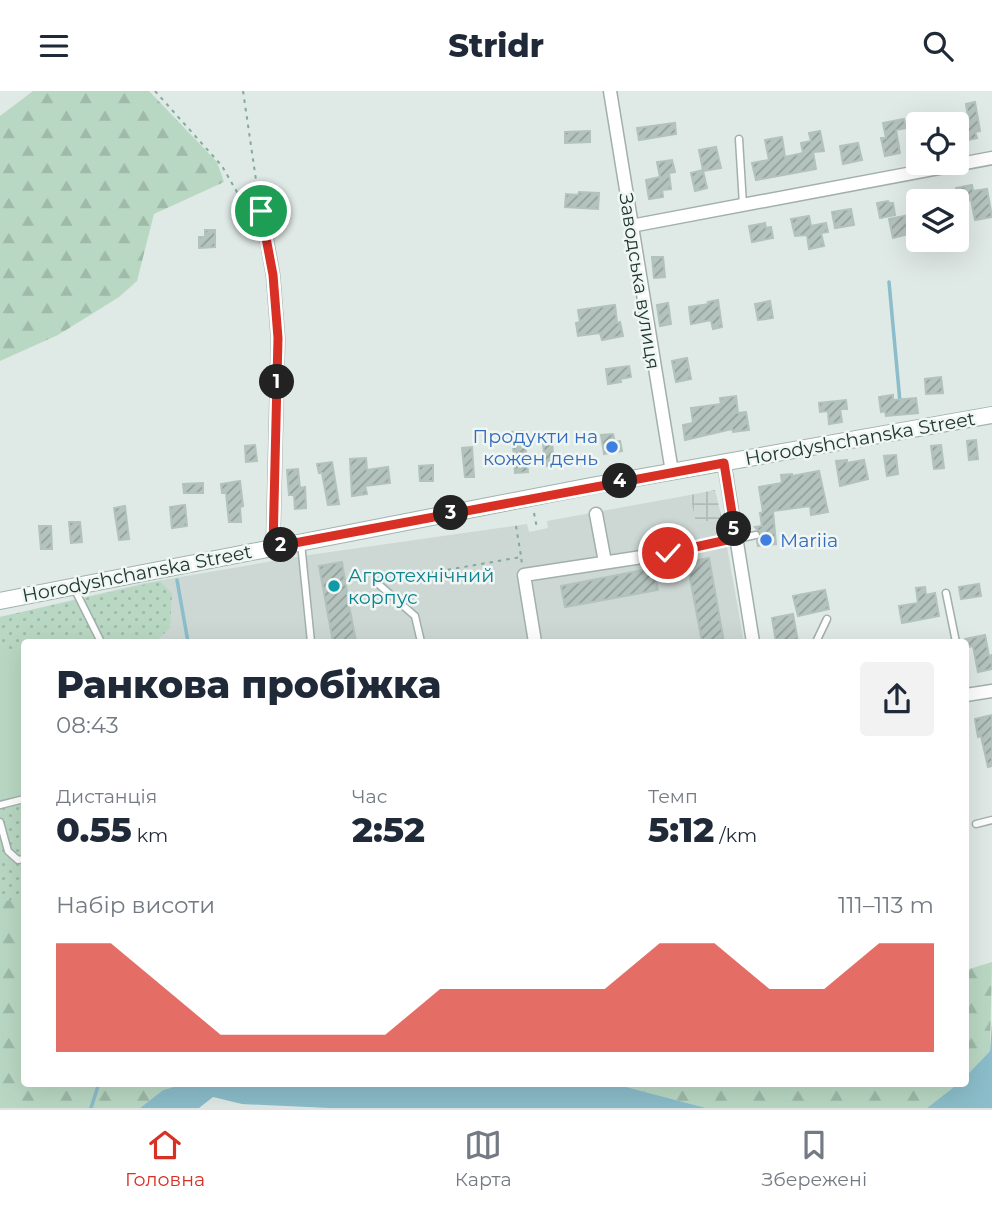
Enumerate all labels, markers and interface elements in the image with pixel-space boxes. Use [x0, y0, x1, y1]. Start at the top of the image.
text: Stridr [448, 26, 544, 65]
icon: menu [35, 27, 73, 65]
icon: search [919, 27, 957, 65]
map controls [906, 112, 969, 252]
button: locate [906, 112, 969, 175]
pin [231, 181, 291, 241]
button: layers [906, 189, 969, 252]
street label: Заводська вулиця [614, 191, 665, 371]
icon: arrive [242, 192, 280, 230]
pin: 1 [260, 365, 294, 399]
text: 1 [273, 370, 280, 393]
street label: Horodyshchanska Street [743, 407, 977, 470]
place label: Продукти на кожен день [473, 425, 598, 470]
marker: Продукти на кожен день [604, 439, 620, 455]
pin: 4 [602, 463, 638, 499]
text: 4 [613, 469, 626, 492]
pin: 3 [434, 495, 468, 531]
text: 3 [445, 501, 456, 524]
pin: 5 [716, 511, 752, 547]
text: 5 [728, 517, 739, 540]
pin [638, 523, 698, 583]
pin: 2 [264, 527, 298, 563]
place label: Mariia [780, 529, 838, 552]
marker: Mariia [758, 532, 774, 548]
text: 2 [275, 533, 286, 556]
icon: check [649, 534, 687, 572]
street label: Horodyshchanska Street [20, 540, 254, 607]
place label: Агротехнічний корпус [348, 564, 494, 609]
marker: Агротехнічний корпус [326, 578, 342, 594]
text: Ранкова пробіжка [56, 661, 441, 708]
button: share [860, 662, 934, 736]
text: 08:43 [56, 711, 119, 739]
text: Дистанція [56, 785, 157, 808]
text: Час [352, 785, 387, 808]
text: Темп [648, 785, 698, 808]
text: 0.55 [56, 808, 132, 851]
text: 2:52 [352, 808, 425, 851]
text: 5:12 [648, 808, 714, 851]
text: km [132, 824, 168, 847]
text: /km [714, 824, 757, 847]
text: Набір висоти [56, 891, 215, 919]
text: 111–113 m [838, 891, 934, 919]
tab: Головна [125, 1126, 205, 1191]
tab: Карта [455, 1126, 512, 1191]
tab: Збережені [761, 1126, 867, 1191]

